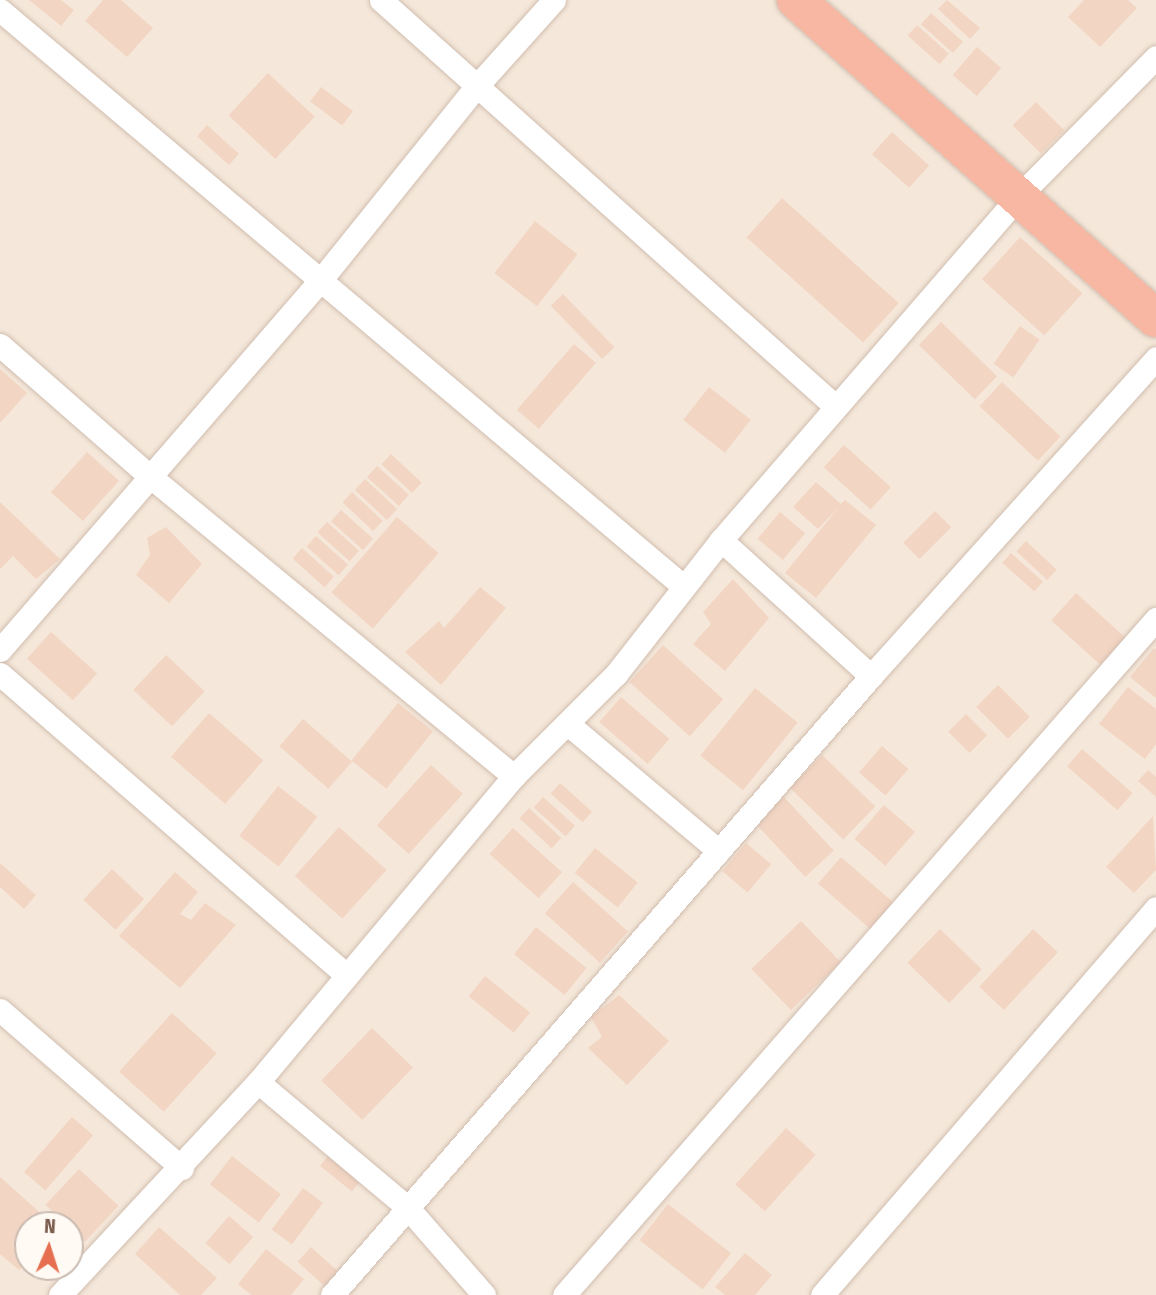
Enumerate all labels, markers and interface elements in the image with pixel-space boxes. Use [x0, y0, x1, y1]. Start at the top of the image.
north arrow [14, 1211, 84, 1281]
text: N [44, 1215, 56, 1238]

